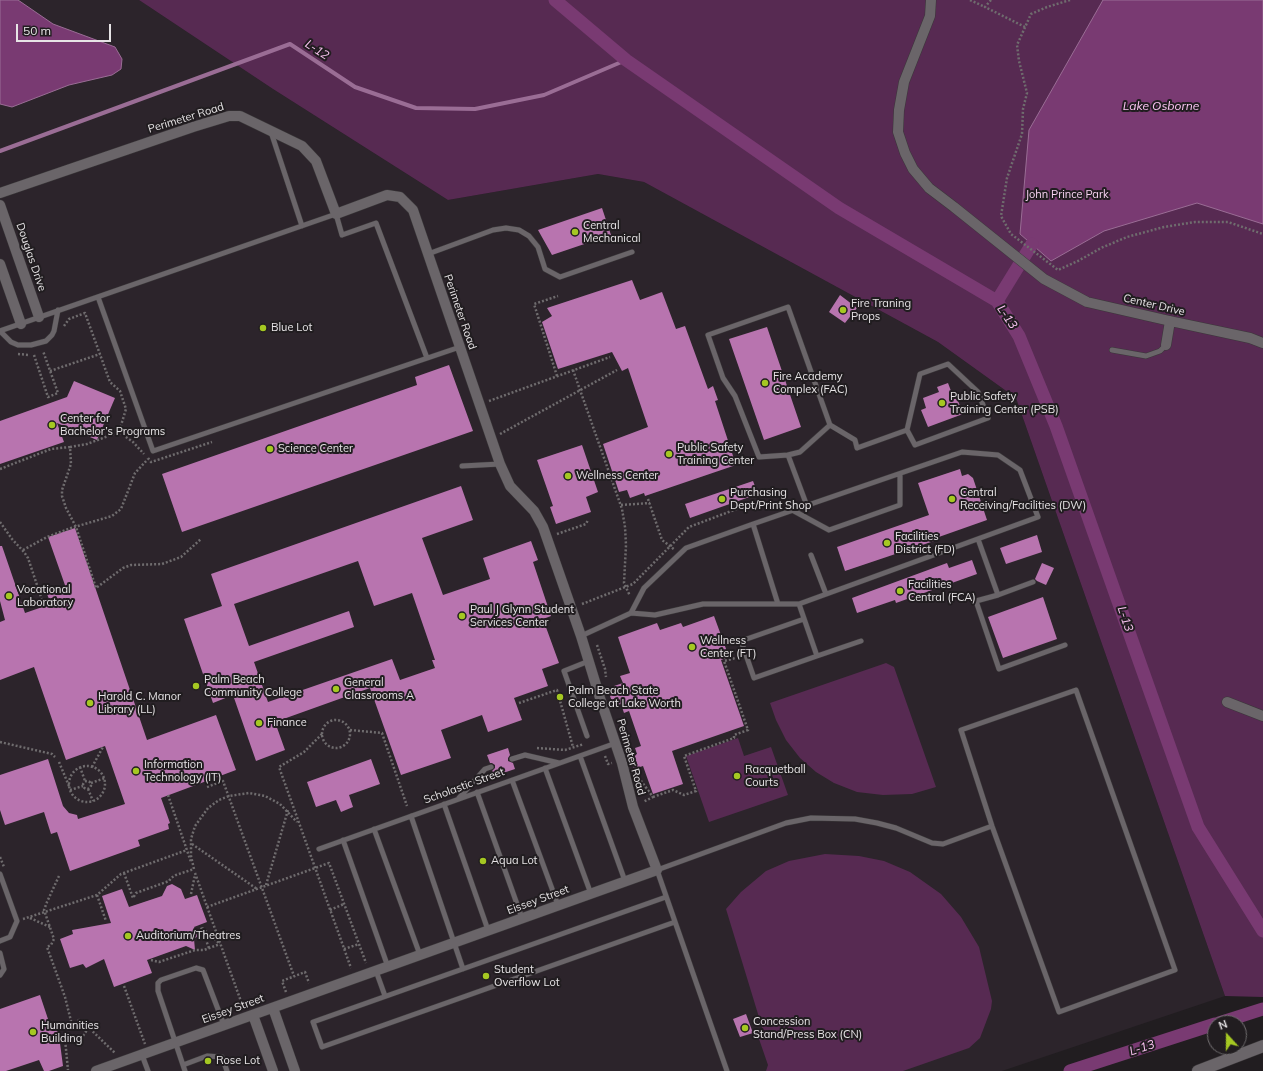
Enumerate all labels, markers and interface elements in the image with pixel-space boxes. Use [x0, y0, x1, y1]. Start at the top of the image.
scale bar [18, 16, 113, 42]
text: 50 m [23, 23, 51, 38]
water label: L-12 [302, 37, 332, 63]
water label: Lake Osborne [1123, 99, 1199, 113]
street label: Perimeter Road [146, 100, 226, 136]
park label: John Prince Park [1025, 188, 1109, 202]
place label: Central Mechanical [583, 219, 641, 245]
street label: Douglas Drive [13, 221, 49, 293]
marker: Central Mechanical [570, 227, 580, 237]
street label: Perimeter Road [441, 273, 479, 351]
street label: Center Drive [1122, 292, 1186, 318]
place label: Fire Traning Props [851, 297, 911, 323]
water label: L-13 [994, 302, 1020, 332]
marker: Fire Traning Props [838, 305, 848, 315]
place label: Blue Lot [271, 321, 312, 335]
marker: Blue Lot [258, 323, 268, 333]
place label: Fire Academy Complex (FAC) [773, 370, 848, 396]
marker: Fire Academy Complex (FAC) [760, 378, 770, 388]
place label: Public Safety Training Center (PSB) [950, 390, 1059, 416]
marker: Public Safety Training Center (PSB) [937, 398, 947, 408]
place label: Center for Bachelor’s Programs [60, 412, 165, 438]
marker: Center for Bachelor’s Programs [47, 420, 57, 430]
place label: Public Safety Training Center [677, 441, 754, 467]
place label: Science Center [278, 442, 353, 456]
marker: Science Center [265, 444, 275, 454]
marker: Public Safety Training Center [664, 449, 674, 459]
place label: Wellness Center [576, 469, 658, 483]
marker: Wellness Center [563, 471, 573, 481]
place label: Purchasing Dept/Print Shop [730, 486, 811, 512]
place label: Central Receiving/Facilities (DW) [960, 486, 1086, 512]
marker: Purchasing Dept/Print Shop [717, 494, 727, 504]
marker: Central Receiving/Facilities (DW) [947, 494, 957, 504]
place label: Facilities District (FD) [895, 530, 955, 556]
marker: Facilities District (FD) [882, 538, 892, 548]
place label: Facilities Central (FCA) [908, 578, 976, 604]
place label: Vocational Laboratory [17, 583, 73, 609]
marker: Facilities Central (FCA) [895, 586, 905, 596]
marker: Vocational Laboratory [4, 591, 14, 601]
place label: Paul J Glynn Student Services Center [470, 603, 574, 629]
water label: L-13 [1114, 605, 1136, 633]
marker: Paul J Glynn Student Services Center [457, 611, 467, 621]
place label: Wellness Center (FT) [700, 634, 756, 660]
marker: Wellness Center (FT) [687, 642, 697, 652]
place label: Palm Beach Community College [204, 673, 302, 699]
place label: General Classrooms A [344, 676, 414, 702]
marker: Palm Beach Community College [191, 681, 201, 691]
marker: General Classrooms A [331, 684, 341, 694]
place label: Palm Beach State College at Lake Worth [568, 684, 681, 710]
place label: Harold C. Manor Library (LL) [98, 690, 181, 716]
marker: Palm Beach State College at Lake Worth [555, 692, 565, 702]
marker: Harold C. Manor Library (LL) [85, 698, 95, 708]
place label: Finance [267, 716, 307, 730]
street label: Perimeter Road [614, 717, 648, 797]
marker: Finance [254, 718, 264, 728]
place label: Information Technology (IT) [144, 758, 222, 784]
place label: Racquetball Courts [745, 763, 806, 789]
street label: Scholastic Street [422, 765, 506, 807]
marker: Information Technology (IT) [131, 766, 141, 776]
marker: Racquetball Courts [732, 771, 742, 781]
place label: Aqua Lot [491, 854, 537, 868]
marker: Aqua Lot [478, 856, 488, 866]
street label: Eissey Street [505, 883, 571, 917]
place label: Auditorium/Theatres [136, 929, 241, 943]
marker: Auditorium/Theatres [123, 931, 133, 941]
place label: Student Overflow Lot [494, 963, 560, 989]
marker: Student Overflow Lot [481, 971, 491, 981]
street label: Eissey Street [200, 992, 266, 1026]
place label: Concession Stand/Press Box (CN) [753, 1015, 862, 1041]
north arrow [1207, 1015, 1247, 1055]
text: N [1217, 1017, 1229, 1033]
place label: Humanities Building [41, 1019, 99, 1045]
marker: Concession Stand/Press Box (CN) [740, 1023, 750, 1033]
marker: Humanities Building [28, 1027, 38, 1037]
water label: L-13 [1128, 1037, 1156, 1059]
place label: Rose Lot [216, 1054, 260, 1068]
marker: Rose Lot [203, 1056, 213, 1066]

